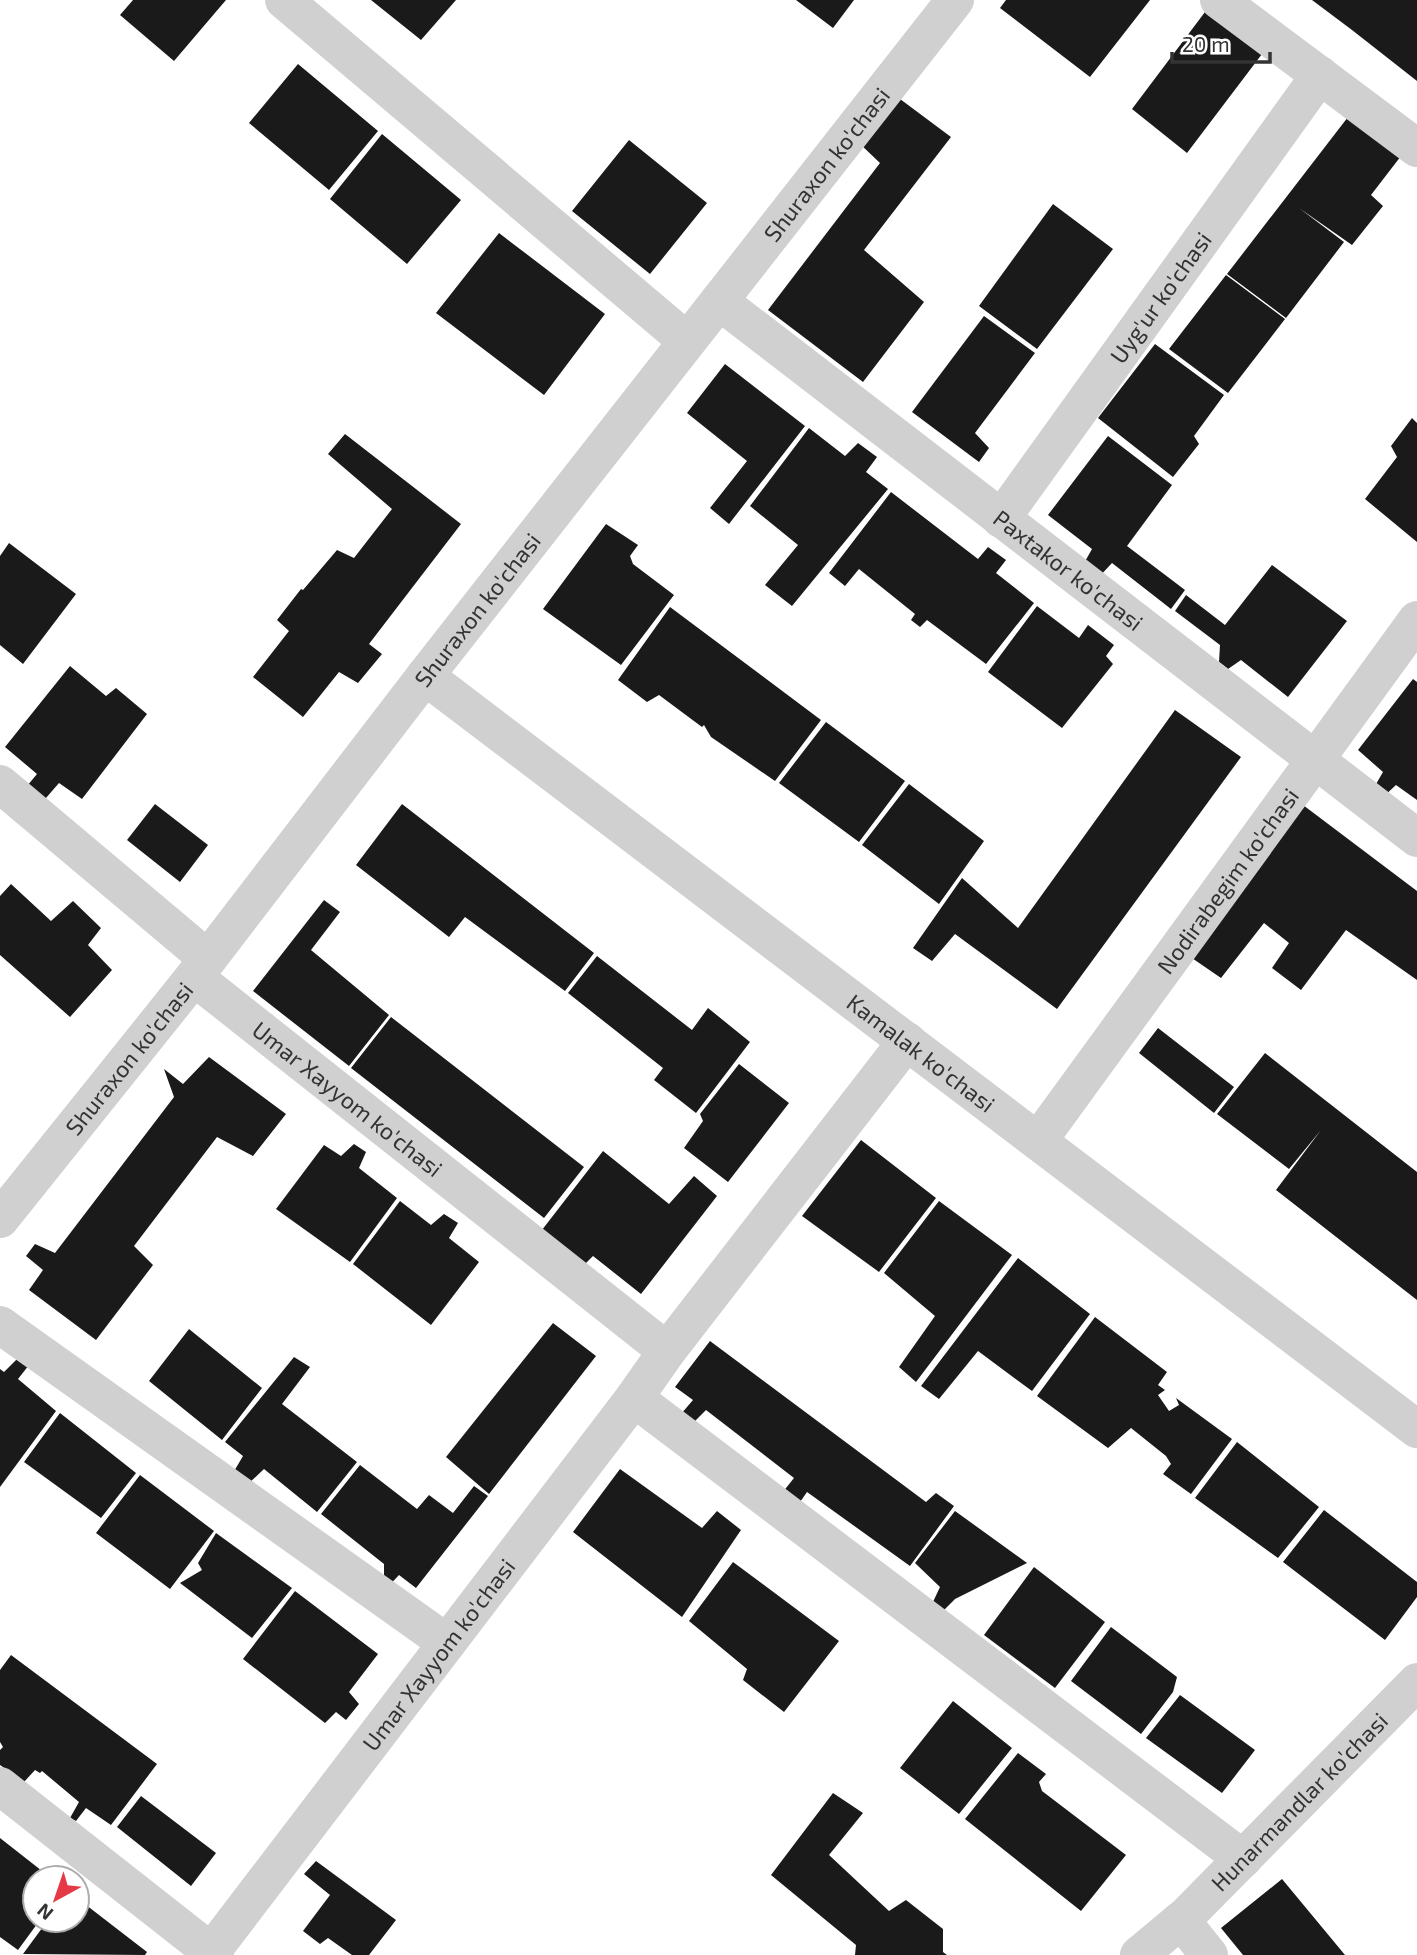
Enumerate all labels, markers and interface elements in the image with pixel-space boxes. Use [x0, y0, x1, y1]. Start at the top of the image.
scale bar [1172, 21, 1270, 65]
text: 20 m [1182, 31, 1230, 56]
street label: Shuraxon ko'chasi [757, 82, 895, 247]
street label: Uyg'ur ko'chasi [1104, 226, 1217, 368]
street label: Paxtakor ko'chasi [988, 504, 1149, 636]
street label: Shuraxon ko'chasi [408, 527, 546, 692]
street label: Nodirabegim ko'chasi [1151, 782, 1304, 979]
street label: Shuraxon ko'chasi [59, 976, 199, 1140]
street label: Kamalak ko'chasi [842, 988, 1001, 1118]
street label: Umar Xayyom ko'chasi [247, 1015, 448, 1182]
street label: Umar Xayyom ko'chasi [356, 1553, 520, 1756]
street label: Hunarmandlar ko'chasi [1205, 1706, 1393, 1897]
north arrow [21, 1864, 91, 1934]
text: N [32, 1899, 57, 1926]

